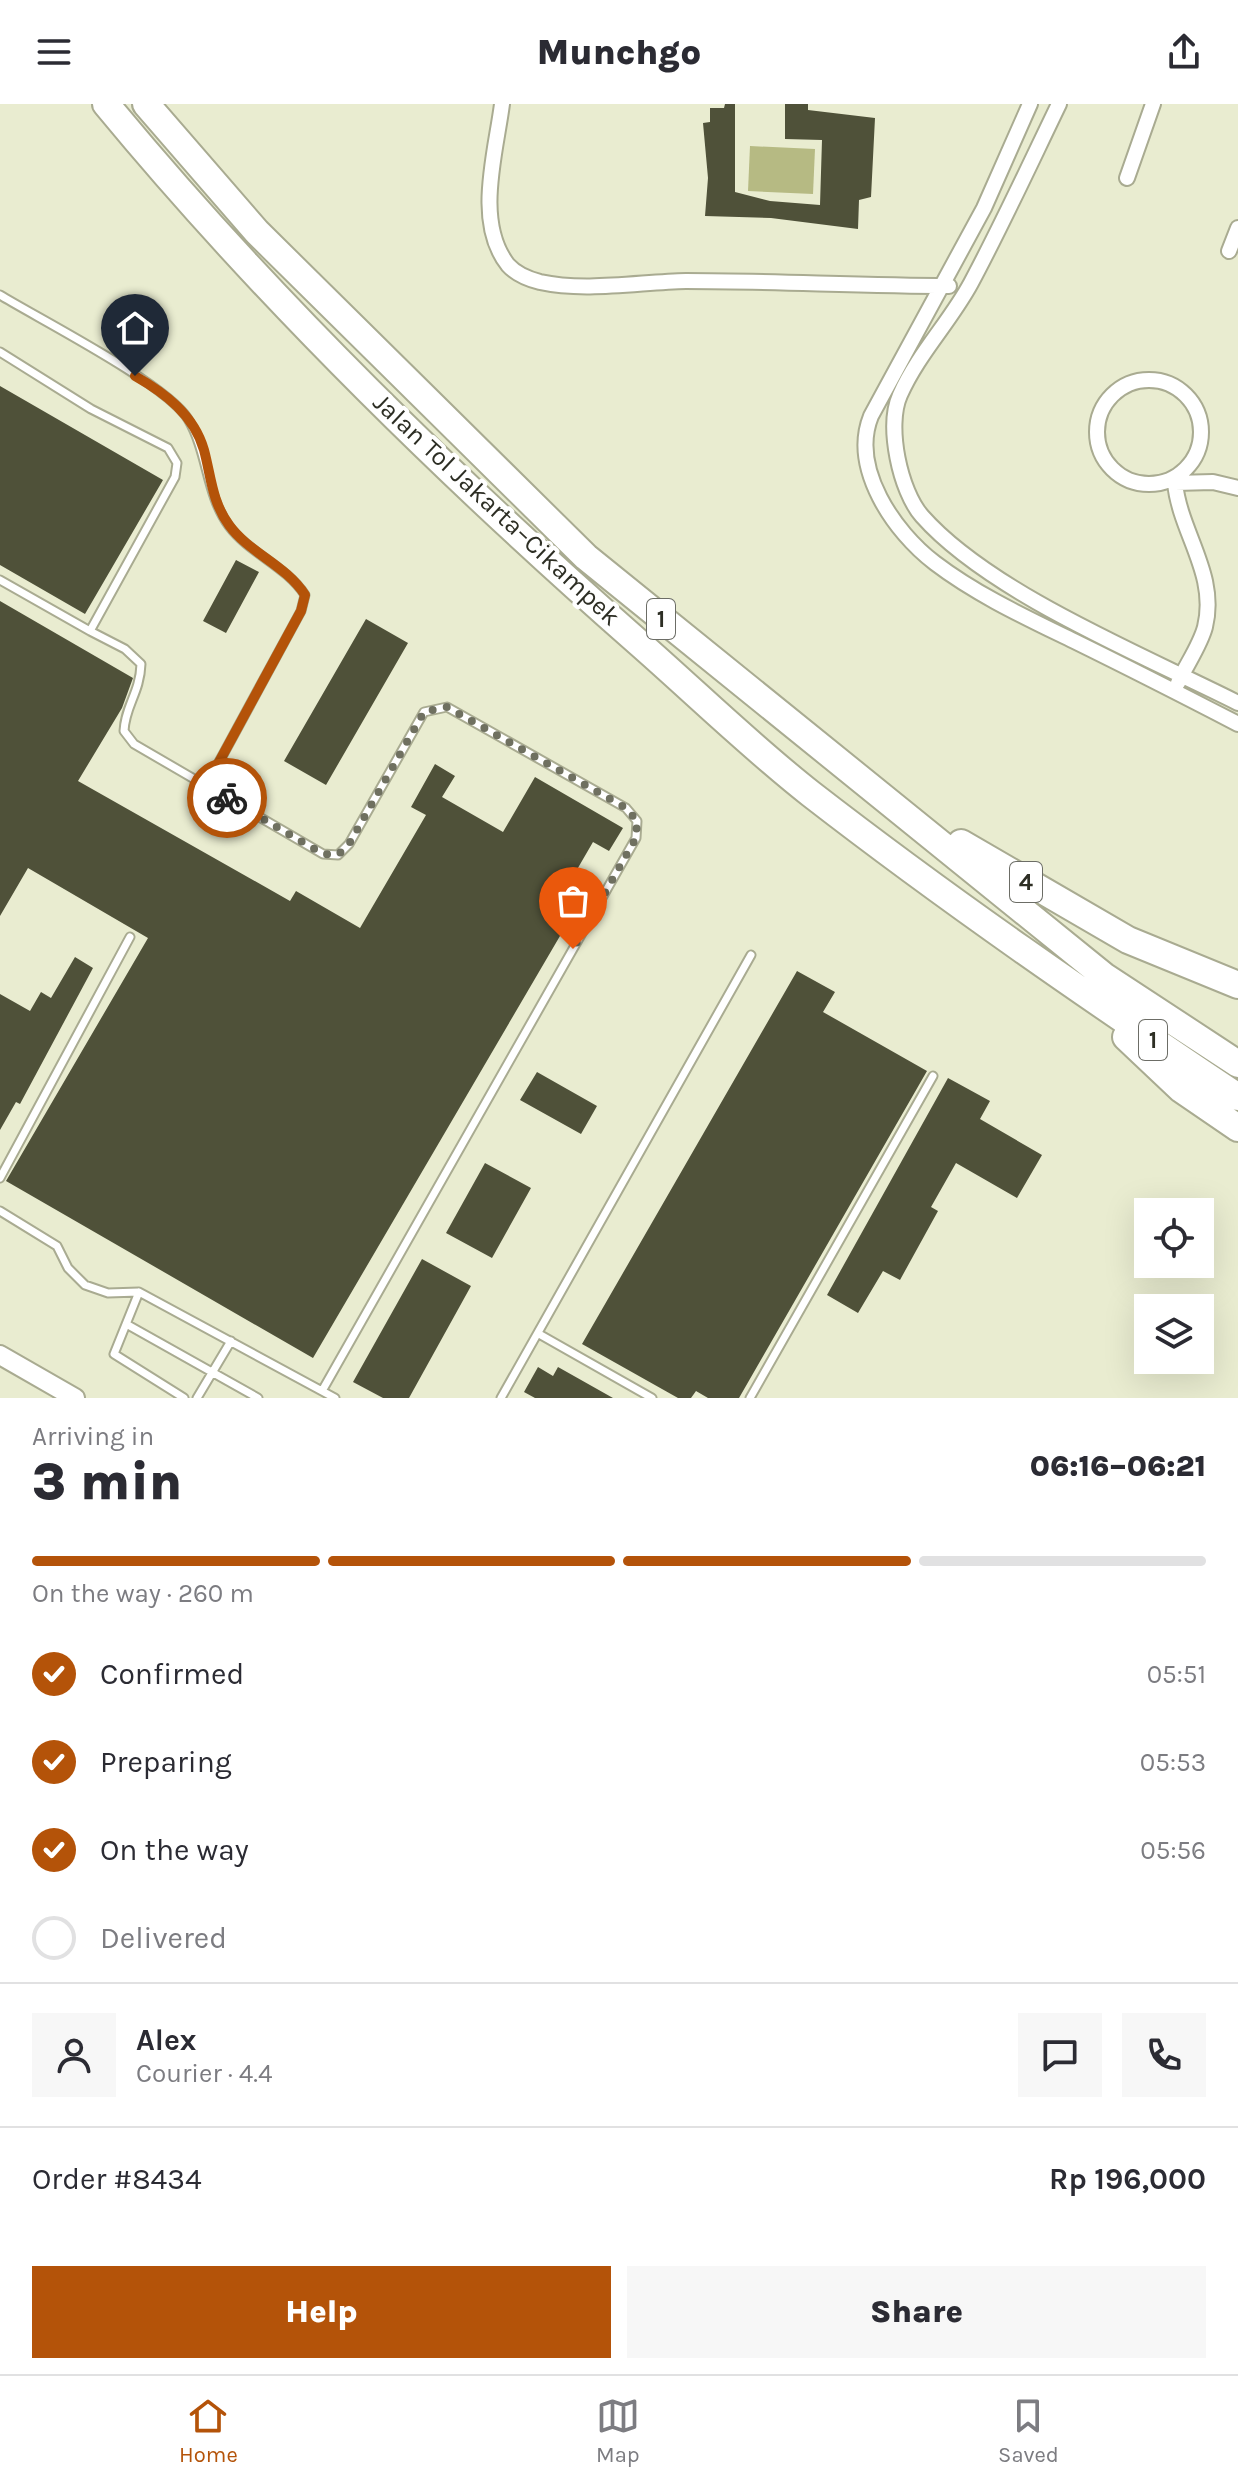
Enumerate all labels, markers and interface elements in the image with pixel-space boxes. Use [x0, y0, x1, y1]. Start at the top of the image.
icon: menu [32, 30, 76, 74]
icon: share [1162, 30, 1206, 74]
text: Munchgo [537, 31, 701, 73]
pin [101, 294, 169, 376]
icon: home [113, 306, 157, 350]
street label: Jalan Tol Jakarta–Cikampek [367, 387, 627, 632]
road number: 1 [647, 599, 675, 639]
courier [187, 758, 267, 838]
icon: bike [205, 776, 249, 820]
road number: 4 [1010, 862, 1042, 902]
pin [539, 867, 607, 949]
icon: bag [551, 879, 595, 923]
road number: 1 [1139, 1020, 1167, 1060]
map controls [1134, 1198, 1214, 1374]
button: locate [1134, 1198, 1214, 1278]
button: layers [1134, 1294, 1214, 1374]
text: Arriving in [32, 1421, 154, 1452]
text: 06:16–06:21 [1030, 1448, 1206, 1484]
text: 3 min [32, 1451, 182, 1512]
text: On the way · 260 m [32, 1578, 254, 1609]
icon: check [32, 1652, 76, 1696]
text: Confirmed [100, 1656, 244, 1692]
text: 05:51 [1147, 1659, 1206, 1690]
icon: check [32, 1740, 76, 1784]
text: Preparing [100, 1744, 232, 1780]
text: 05:53 [1140, 1747, 1206, 1778]
icon: check [32, 1828, 76, 1872]
text: On the way [100, 1832, 249, 1868]
text: 05:56 [1140, 1835, 1206, 1866]
text: Delivered [100, 1920, 227, 1956]
button: person [32, 2013, 116, 2097]
button: chat [1018, 2013, 1102, 2097]
button: phone [1122, 2013, 1206, 2097]
text: Alex [136, 2022, 196, 2058]
text: Courier · 4.4 [136, 2058, 272, 2089]
text: Order #8434 [32, 2161, 202, 2197]
text: Rp 196,000 [1049, 2161, 1206, 2197]
button: Help [32, 2266, 611, 2358]
button: Share [627, 2266, 1206, 2358]
tab: Home [179, 2394, 238, 2468]
tab: Map [596, 2394, 640, 2468]
tab: Saved [998, 2394, 1059, 2468]

